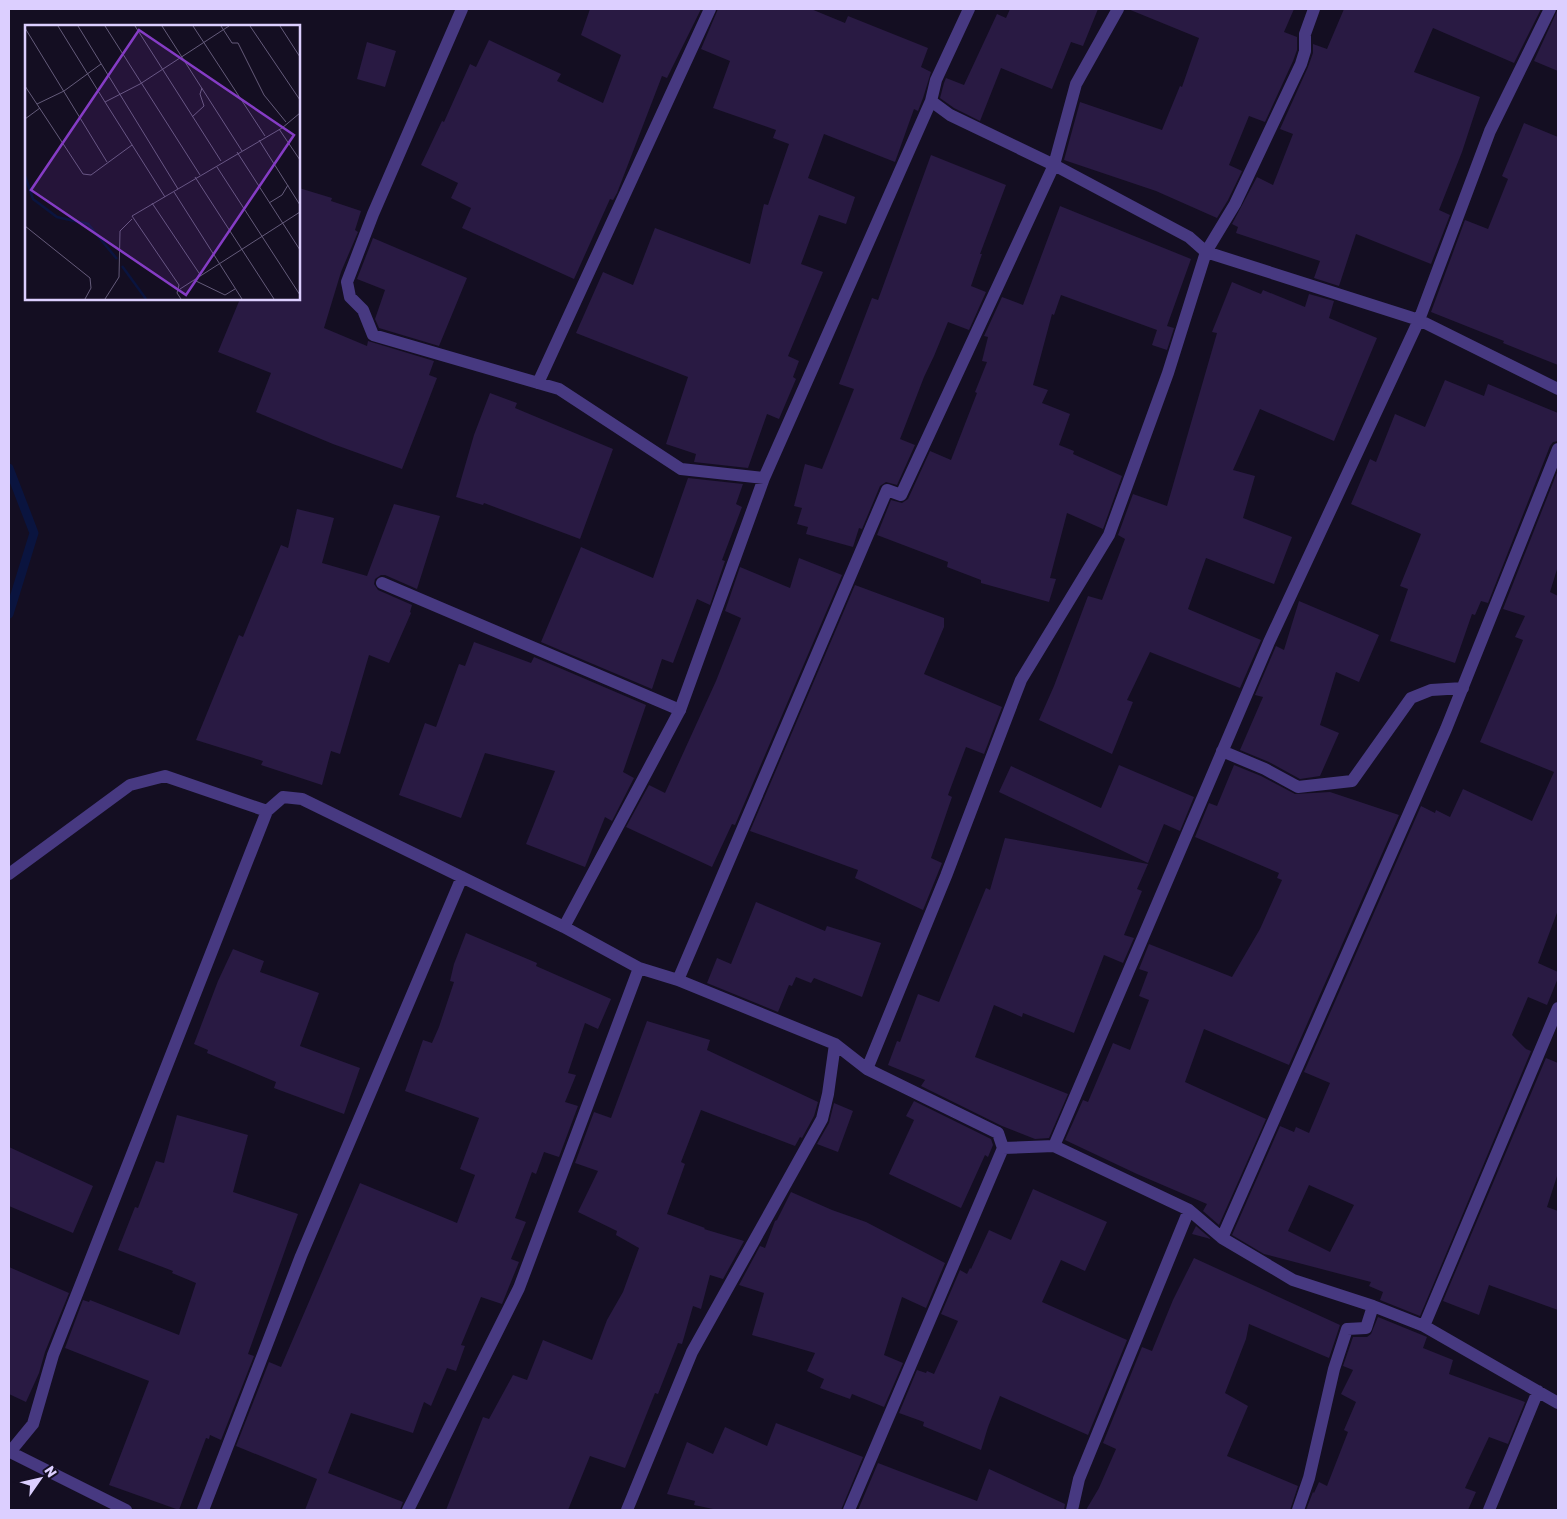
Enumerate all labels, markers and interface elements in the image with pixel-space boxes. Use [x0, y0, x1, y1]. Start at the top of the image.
inset map [25, 25, 300, 300]
north arrow [15, 1454, 65, 1504]
text: N [40, 1463, 60, 1481]

